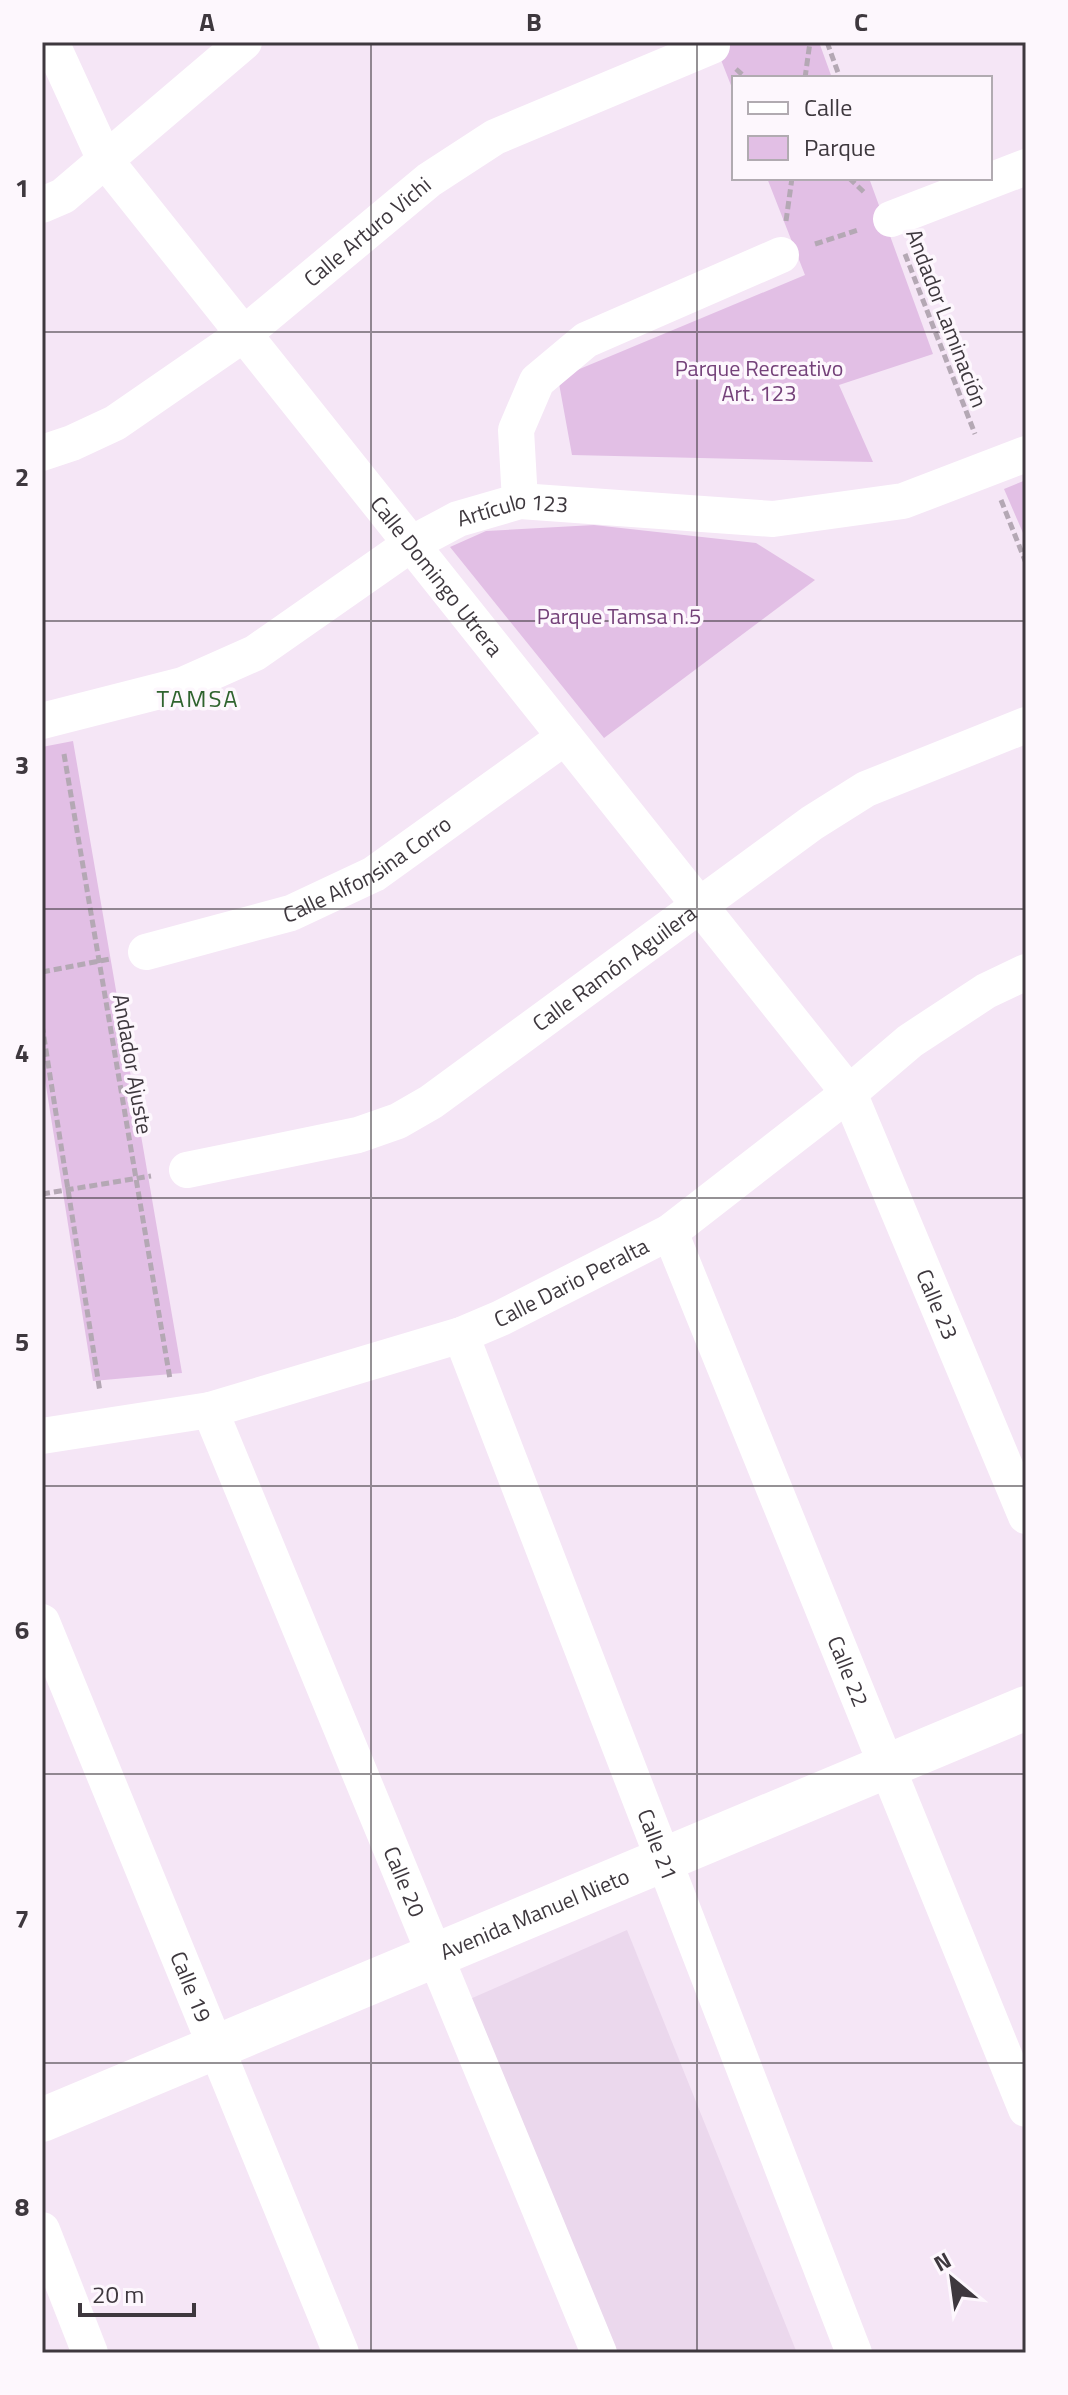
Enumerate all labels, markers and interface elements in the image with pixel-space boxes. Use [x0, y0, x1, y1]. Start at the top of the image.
text: A [199, 2, 215, 41]
text: B [526, 2, 542, 41]
text: C [854, 2, 868, 41]
legend [732, 76, 992, 180]
text: Calle [804, 89, 852, 125]
text: Parque [804, 129, 876, 165]
text: 1 [15, 168, 29, 207]
street label: Calle Arturo Vichi [296, 168, 438, 295]
street label: Andador Laminación [897, 224, 997, 412]
park label: Parque Recreativo Art. 123 [675, 351, 843, 410]
text: 2 [15, 457, 29, 496]
street label: Artículo 123 [453, 484, 569, 535]
street label: Calle Domingo Utrera [362, 489, 512, 664]
park label: Parque Tamsa n.5 [537, 599, 701, 633]
district label: TAMSA [156, 680, 240, 716]
text: 3 [15, 745, 29, 784]
street label: Calle Alfonsina Corro [279, 807, 458, 931]
street label: Calle Ramón Aguilera [525, 896, 703, 1040]
street label: Andador Ajuste [104, 991, 162, 1137]
text: 4 [15, 1033, 29, 1072]
street label: Calle Dario Peralta [488, 1229, 654, 1336]
street label: Calle 23 [907, 1264, 967, 1345]
text: 5 [15, 1322, 29, 1361]
text: 6 [15, 1610, 29, 1649]
street label: Calle 22 [819, 1631, 878, 1712]
street label: Calle 21 [628, 1804, 687, 1885]
street label: Calle 20 [375, 1841, 434, 1922]
street label: Avenida Manuel Nieto [435, 1859, 635, 1969]
text: 7 [15, 1899, 29, 1938]
street label: Calle 19 [161, 1946, 221, 2027]
text: 8 [15, 2187, 29, 2226]
north arrow [912, 2239, 992, 2319]
text: N [927, 2243, 957, 2280]
scale bar [80, 2267, 194, 2317]
text: 20 m [92, 2276, 144, 2312]

